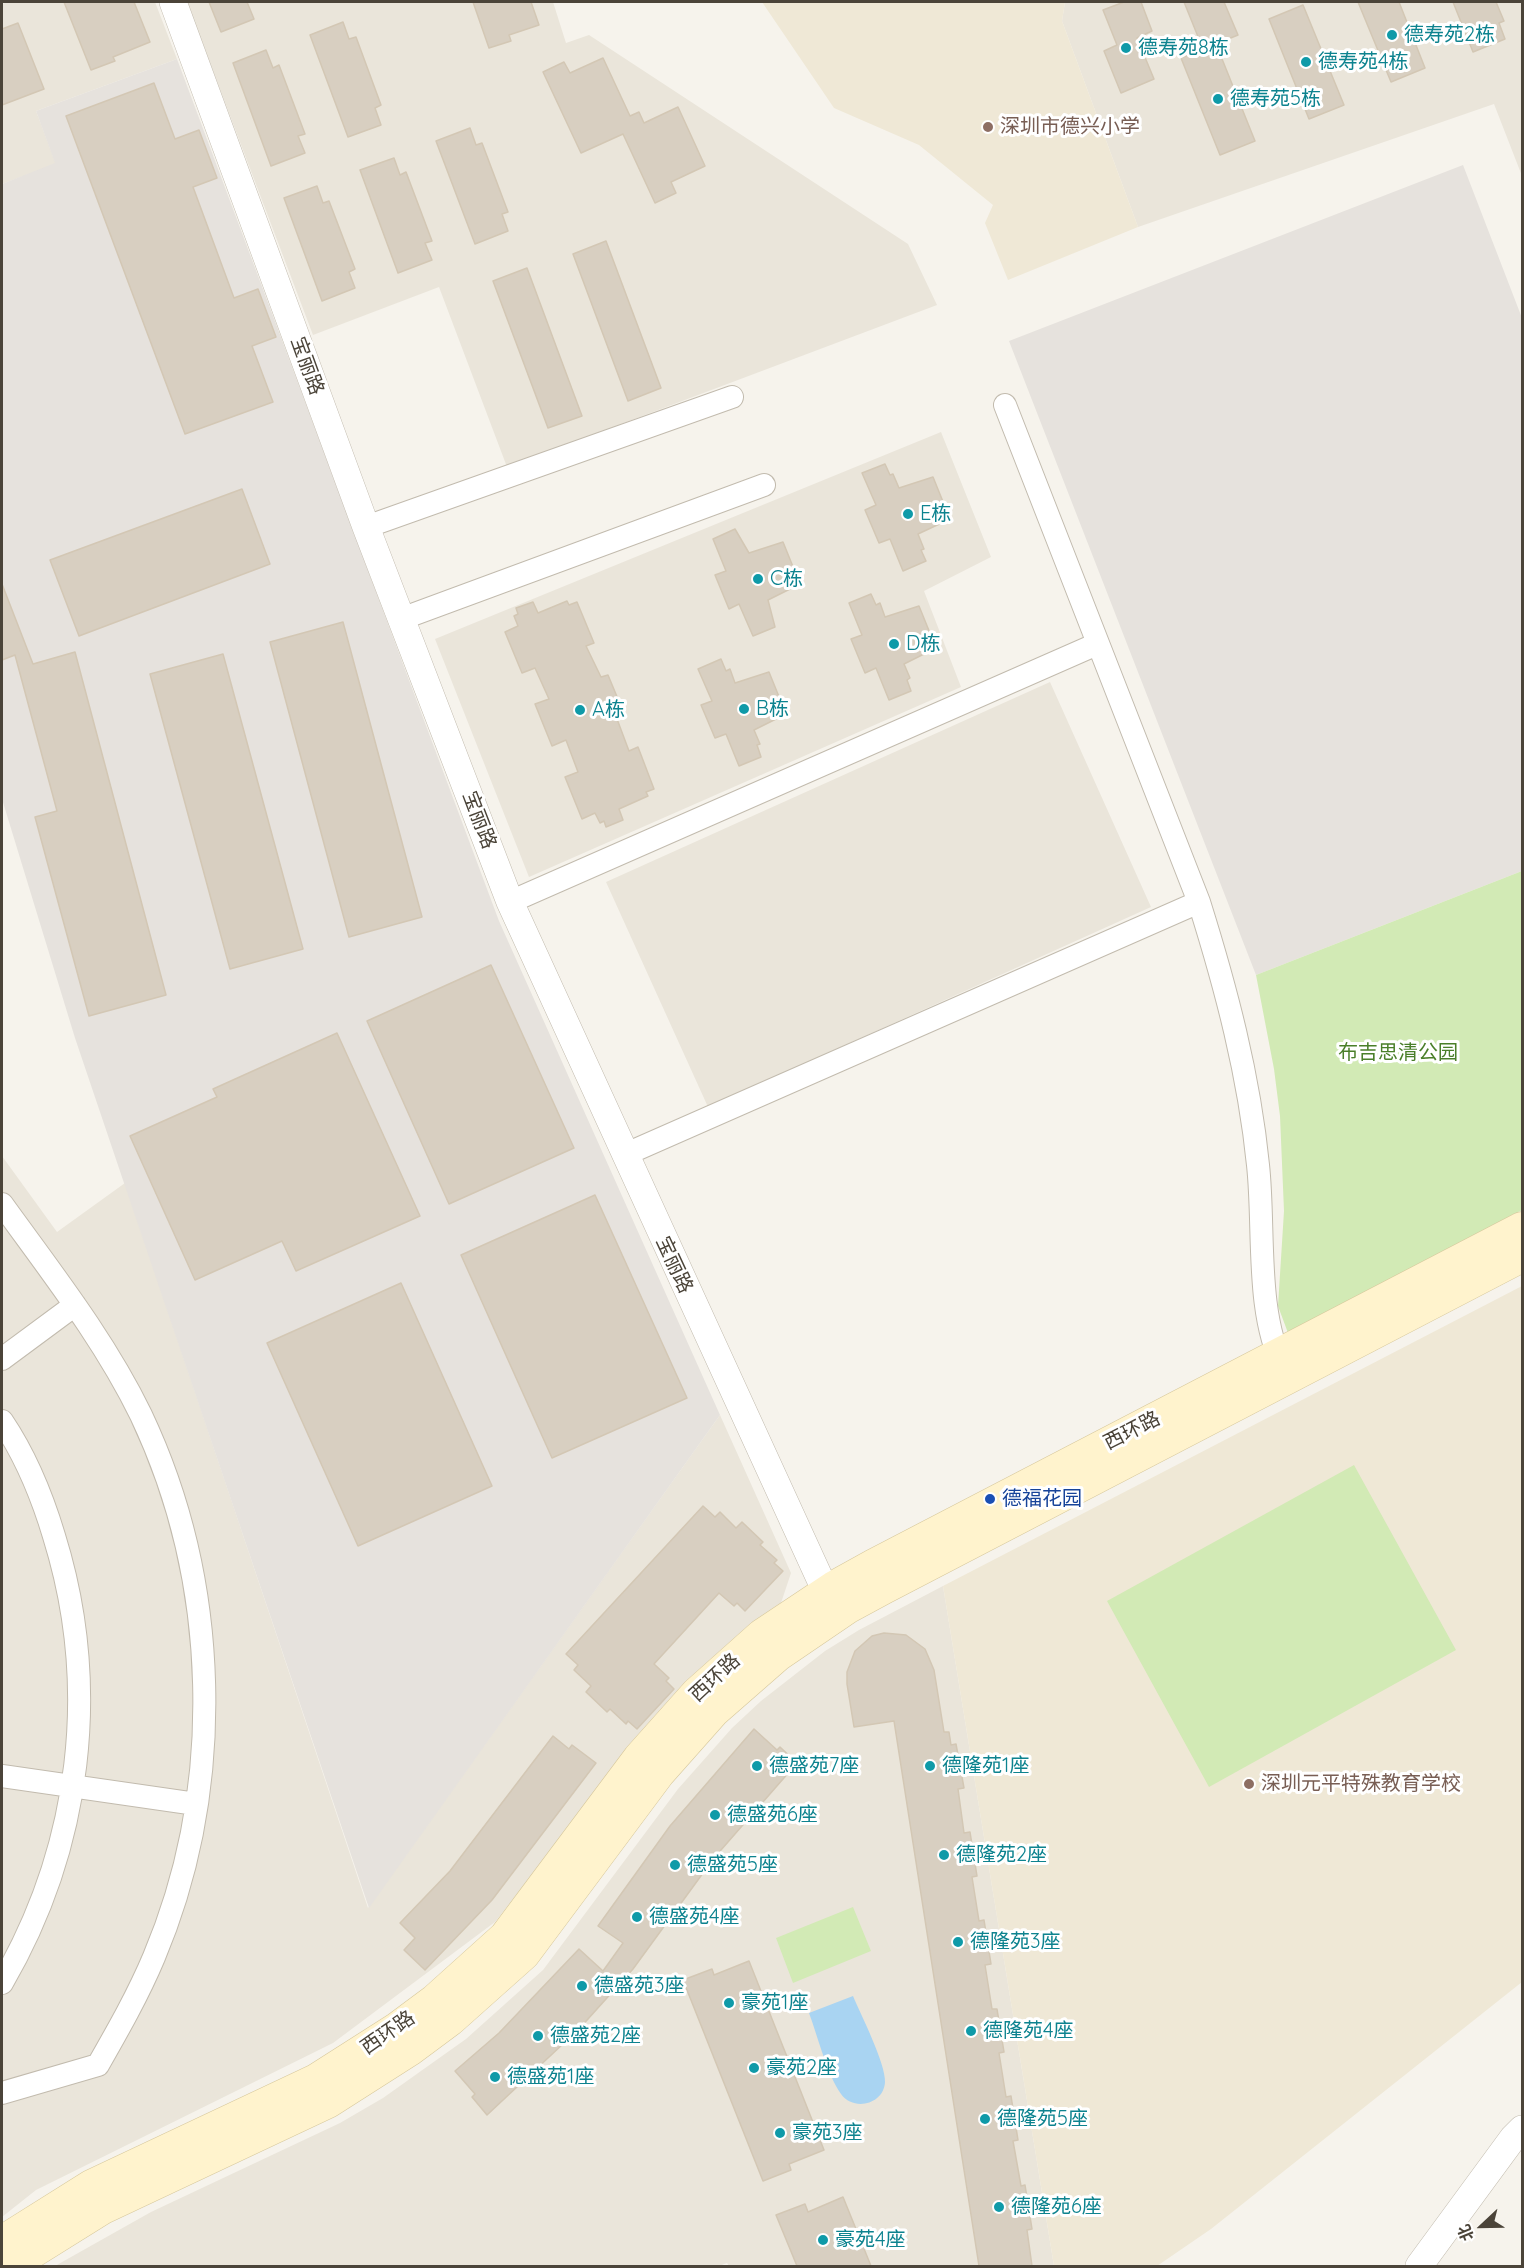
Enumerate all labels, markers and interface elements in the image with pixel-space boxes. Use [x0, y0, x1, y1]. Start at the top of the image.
place label: 德寿苑2栋 [1404, 23, 1495, 47]
marker: 德寿苑2栋 [1385, 28, 1399, 42]
place label: 德寿苑8栋 [1138, 36, 1229, 60]
marker: 德寿苑8栋 [1119, 41, 1133, 55]
place label: 德寿苑4栋 [1318, 50, 1409, 74]
marker: 德寿苑4栋 [1299, 55, 1313, 69]
place label: 德寿苑5栋 [1230, 87, 1321, 111]
marker: 德寿苑5栋 [1211, 92, 1225, 106]
place label: 深圳市德兴小学 [1000, 115, 1140, 139]
marker: 深圳市德兴小学 [981, 120, 995, 134]
street label: 宝丽路 [285, 334, 329, 398]
place label: E栋 [920, 502, 951, 526]
marker: E栋 [901, 507, 915, 521]
place label: C栋 [770, 567, 803, 591]
marker: C栋 [751, 572, 765, 586]
place label: D栋 [906, 632, 940, 656]
marker: D栋 [887, 637, 901, 651]
place label: B栋 [756, 697, 789, 721]
place label: A栋 [592, 698, 625, 722]
marker: B栋 [737, 702, 751, 716]
marker: A栋 [573, 703, 587, 717]
street label: 宝丽路 [457, 788, 501, 852]
park label: 布吉思清公园 [1338, 1041, 1458, 1065]
street label: 宝丽路 [650, 1233, 698, 1297]
street label: 西环路 [1100, 1407, 1164, 1455]
place label: 德福花园 [1002, 1487, 1082, 1511]
marker: 德福花园 [983, 1492, 997, 1506]
street label: 西环路 [685, 1649, 745, 1707]
place label: 德盛苑7座 [769, 1754, 859, 1778]
place label: 德隆苑1座 [942, 1754, 1029, 1778]
marker: 德盛苑7座 [750, 1759, 764, 1773]
marker: 德隆苑1座 [923, 1759, 937, 1773]
place label: 深圳元平特殊教育学校 [1261, 1772, 1461, 1796]
marker: 深圳元平特殊教育学校 [1242, 1777, 1256, 1791]
place label: 德盛苑6座 [727, 1803, 818, 1827]
marker: 德盛苑6座 [708, 1808, 722, 1822]
place label: 德隆苑2座 [956, 1843, 1047, 1867]
marker: 德隆苑2座 [937, 1848, 951, 1862]
place label: 德盛苑5座 [687, 1853, 778, 1877]
marker: 德盛苑5座 [668, 1858, 682, 1872]
place label: 德盛苑4座 [649, 1905, 740, 1929]
marker: 德盛苑4座 [630, 1910, 644, 1924]
place label: 德隆苑3座 [970, 1930, 1060, 1954]
marker: 德隆苑3座 [951, 1935, 965, 1949]
place label: 德盛苑3座 [594, 1974, 684, 1998]
marker: 德盛苑3座 [575, 1979, 589, 1993]
place label: 豪苑1座 [741, 1991, 808, 2015]
marker: 豪苑1座 [722, 1996, 736, 2010]
street label: 西环路 [357, 2006, 419, 2060]
place label: 德隆苑4座 [983, 2019, 1074, 2043]
place label: 德盛苑2座 [550, 2024, 641, 2048]
marker: 德隆苑4座 [964, 2024, 978, 2038]
marker: 德盛苑2座 [531, 2029, 545, 2043]
place label: 豪苑2座 [766, 2056, 837, 2080]
marker: 豪苑2座 [747, 2061, 761, 2075]
place label: 德盛苑1座 [507, 2065, 594, 2089]
marker: 德盛苑1座 [488, 2070, 502, 2084]
place label: 德隆苑5座 [997, 2107, 1088, 2131]
marker: 德隆苑5座 [978, 2112, 992, 2126]
place label: 豪苑3座 [792, 2121, 862, 2145]
marker: 豪苑3座 [773, 2126, 787, 2140]
place label: 德隆苑6座 [1011, 2195, 1102, 2219]
north arrow [1452, 2196, 1512, 2256]
marker: 德隆苑6座 [992, 2200, 1006, 2214]
text: 北 [1453, 2222, 1478, 2244]
place label: 豪苑4座 [835, 2228, 906, 2252]
marker: 豪苑4座 [816, 2233, 830, 2247]

